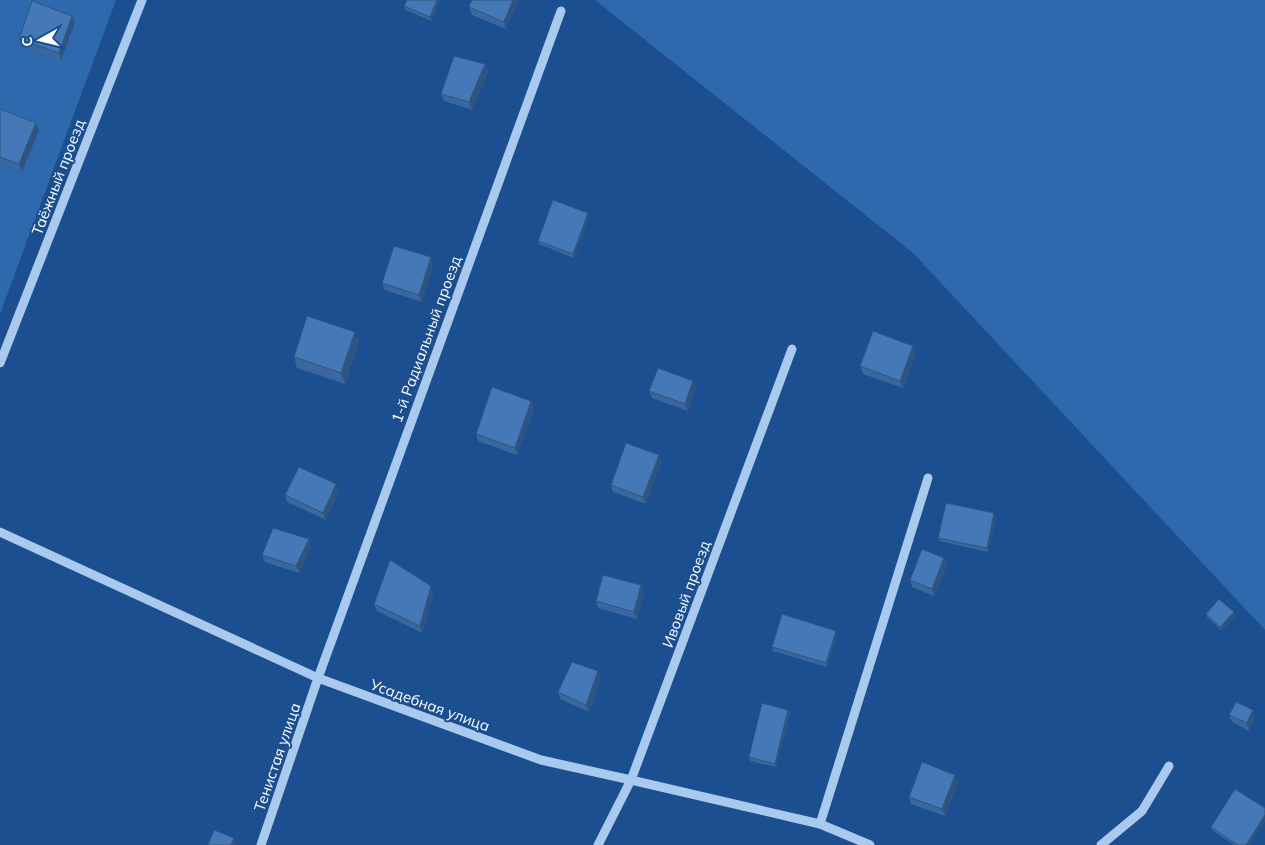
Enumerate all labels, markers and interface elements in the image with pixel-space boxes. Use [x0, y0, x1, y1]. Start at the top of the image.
north arrow [15, 15, 65, 65]
text: С [18, 36, 37, 48]
street label: Таёжный проезд [27, 116, 89, 238]
street label: 1-й Радиальный проезд [387, 253, 465, 425]
street label: Ивовый проезд [658, 538, 714, 650]
street label: Усадебная улица [367, 674, 492, 735]
street label: Тенистая улица [250, 700, 304, 814]

